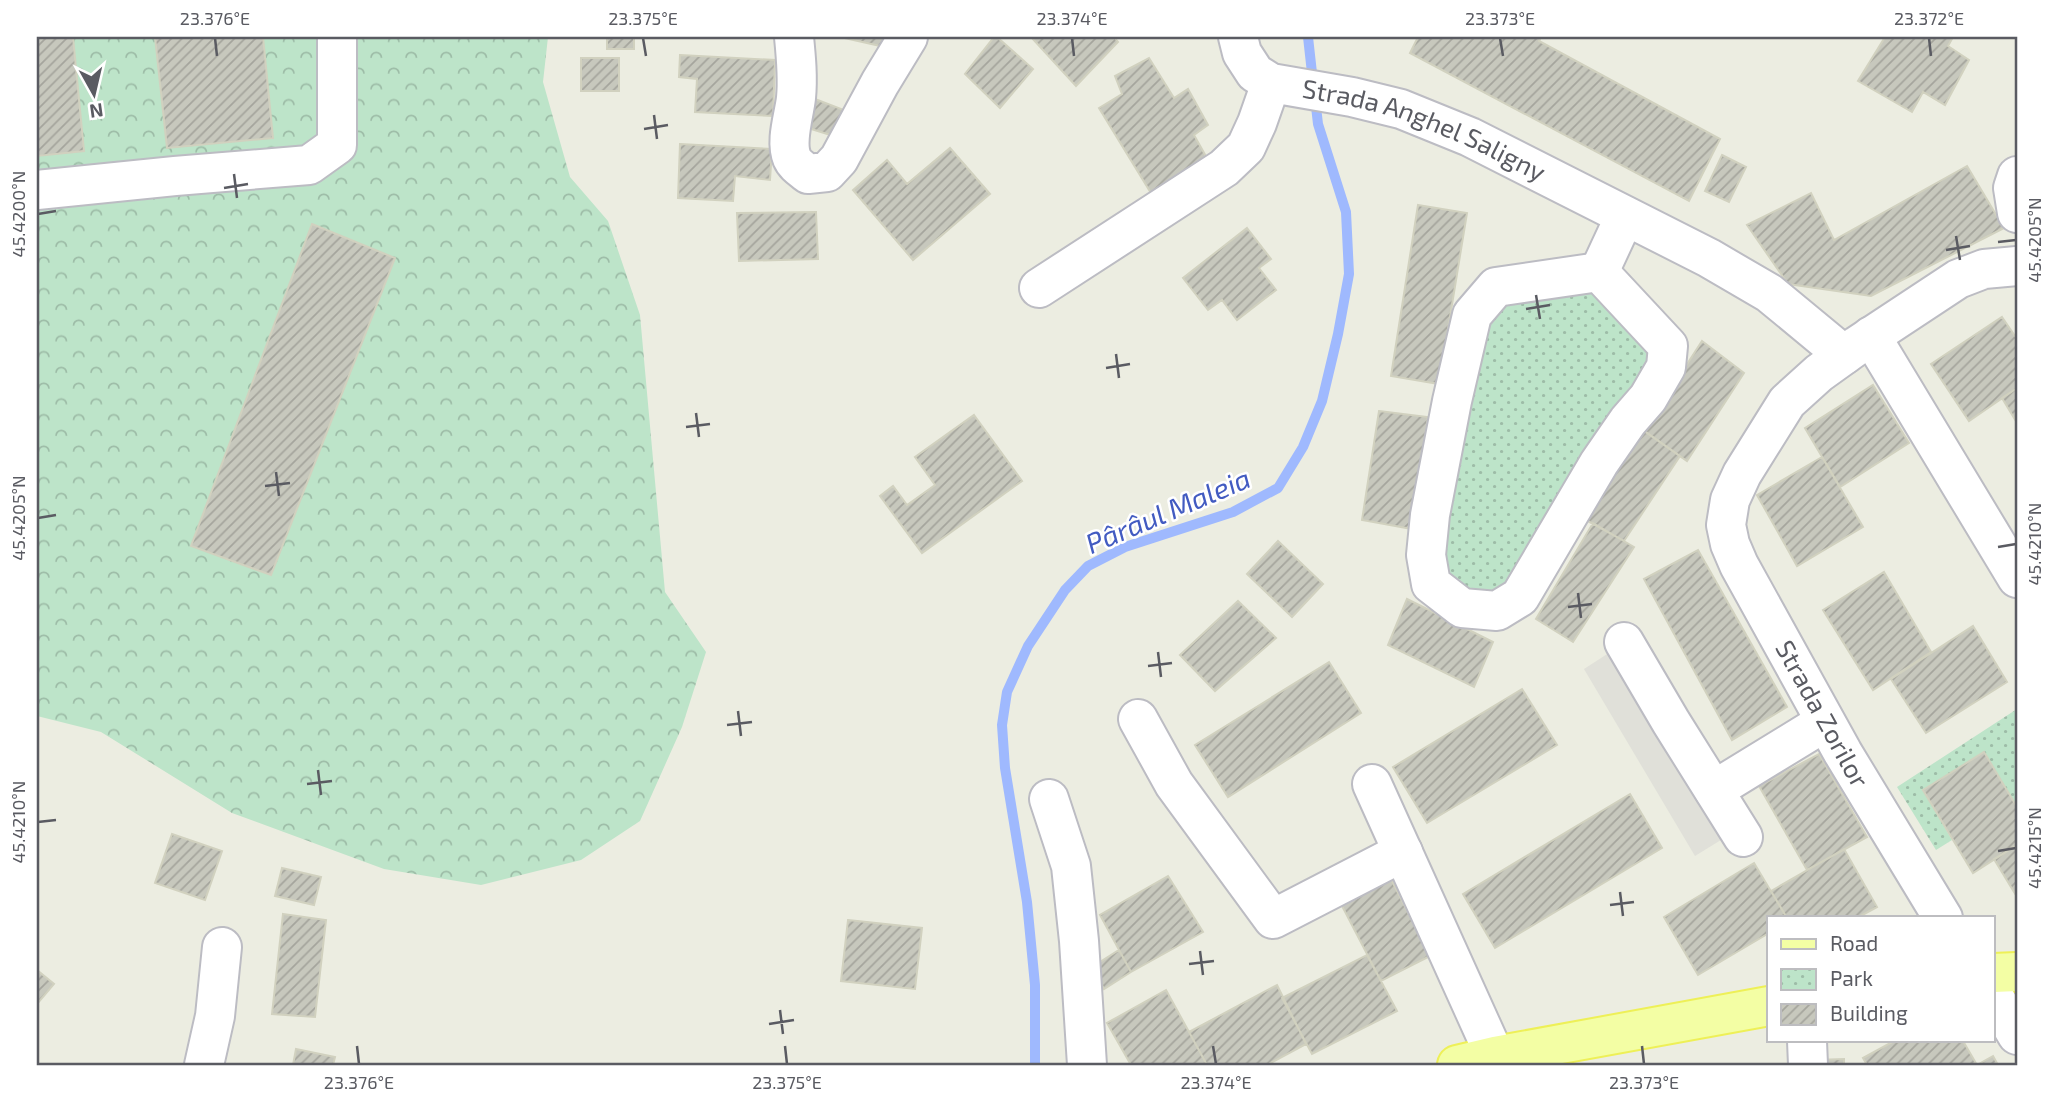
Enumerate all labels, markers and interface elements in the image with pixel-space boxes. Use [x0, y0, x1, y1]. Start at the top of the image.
text: 23.376°E [180, 7, 250, 29]
text: 23.375°E [608, 7, 678, 29]
text: 23.374°E [1036, 7, 1108, 29]
text: 23.373°E [1465, 7, 1535, 29]
text: 23.372°E [1894, 7, 1964, 29]
north arrow [60, 60, 130, 130]
street label: Strada Anghel Saligny [1300, 72, 1551, 187]
text: N [88, 99, 105, 124]
text: 45.4200°N [7, 171, 29, 257]
text: 45.4205°N [2023, 197, 2045, 283]
water label: Pârâul Maleia [1080, 460, 1255, 560]
text: 45.4205°N [7, 475, 29, 561]
text: 45.4210°N [2023, 502, 2045, 586]
street label: Strada Zorilor [1770, 634, 1876, 792]
text: 45.4210°N [7, 780, 29, 864]
text: 45.4215°N [2023, 807, 2045, 889]
legend [1767, 916, 1994, 1042]
text: Road [1830, 930, 1878, 955]
text: Park [1830, 965, 1873, 990]
text: Building [1830, 1000, 1908, 1025]
text: 23.376°E [324, 1071, 394, 1093]
text: 23.375°E [752, 1071, 822, 1093]
text: 23.374°E [1180, 1071, 1252, 1093]
text: 23.373°E [1609, 1071, 1679, 1093]

